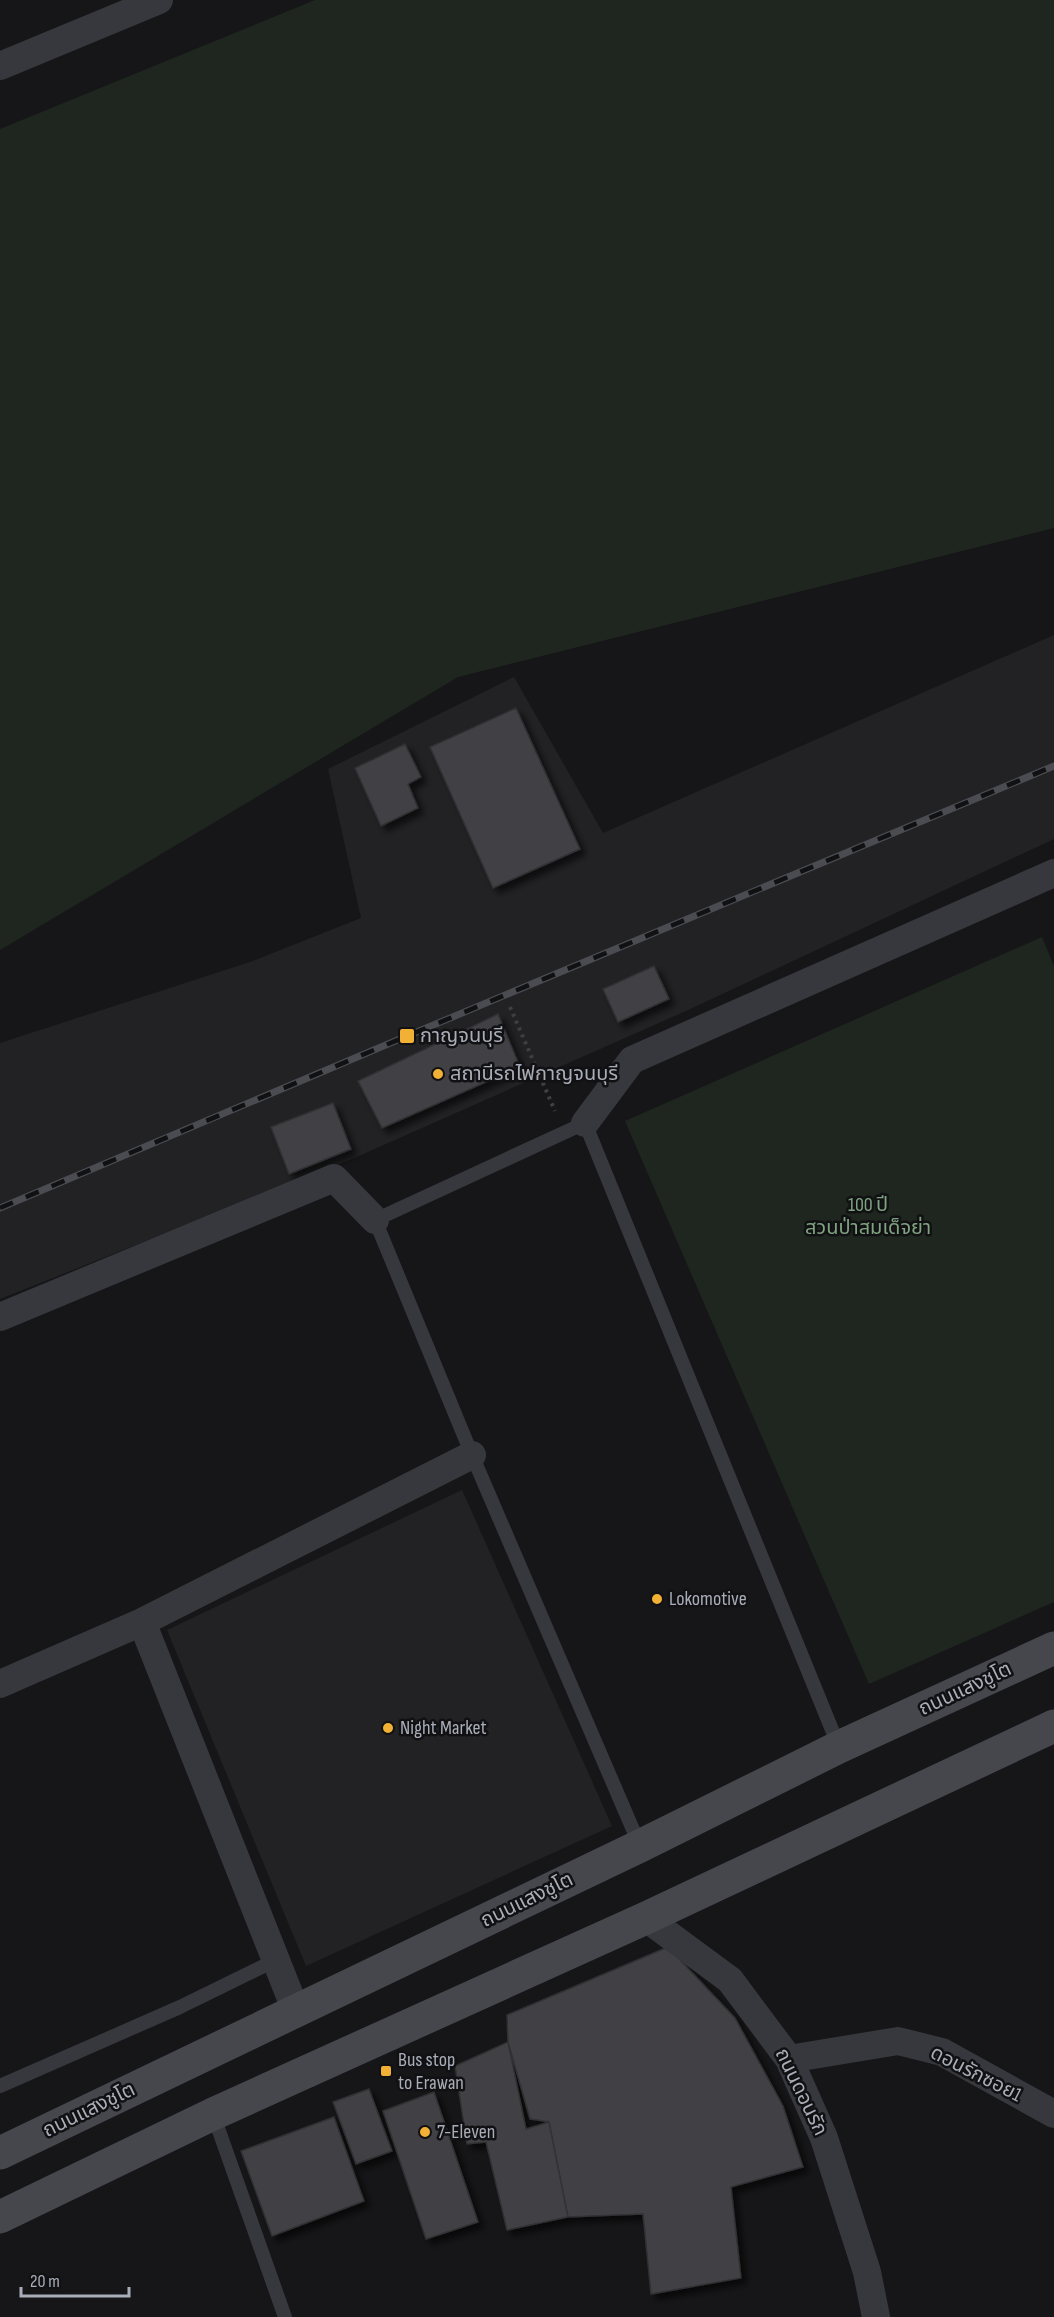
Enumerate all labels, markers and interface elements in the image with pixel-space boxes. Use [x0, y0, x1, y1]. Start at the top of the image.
place label: กาญจนบุรี [420, 1024, 503, 1048]
marker: กาญจนบุรี [398, 1027, 416, 1045]
place label: สถานีรถไฟกาญจนบุรี [450, 1062, 618, 1086]
marker: สถานีรถไฟกาญจนบุรี [431, 1067, 445, 1081]
park label: 100 ปี สวนป่าสมเด็จย่า [805, 1193, 931, 1240]
place label: Lokomotive [669, 1587, 747, 1611]
marker: Lokomotive [650, 1592, 664, 1606]
street label: ถนนแสงชูโต [915, 1657, 1015, 1721]
place label: Night Market [400, 1716, 487, 1740]
marker: Night Market [381, 1721, 395, 1735]
street label: ถนนแสงชูโต [477, 1867, 577, 1933]
street label: ดอนรักซอย1 [926, 2041, 1026, 2107]
street label: ถนนดอนรัก [770, 2044, 832, 2140]
place label: Bus stop to Erawan [398, 2048, 464, 2095]
marker: Bus stop to Erawan [379, 2064, 393, 2078]
street label: ถนนแสงชูโต [39, 2077, 139, 2143]
place label: 7-Eleven [437, 2120, 495, 2144]
marker: 7-Eleven [418, 2125, 432, 2139]
scale bar [21, 2260, 129, 2298]
text: 20 m [30, 2271, 60, 2292]

